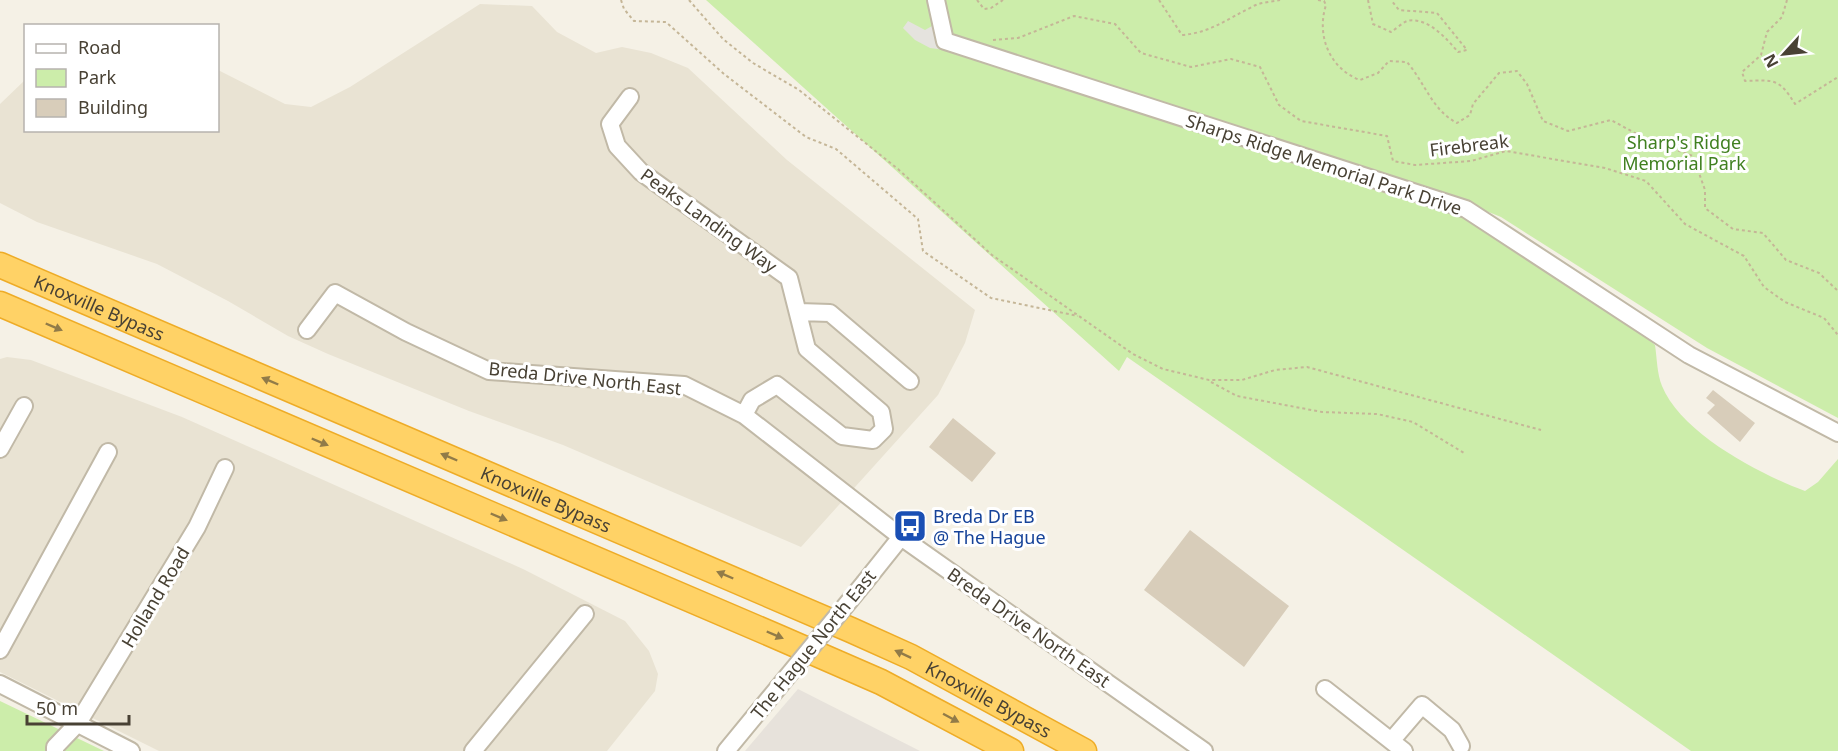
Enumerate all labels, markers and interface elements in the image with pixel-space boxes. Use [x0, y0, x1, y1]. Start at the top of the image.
legend [24, 24, 219, 132]
north arrow [1754, 24, 1814, 84]
text: Road [78, 35, 121, 59]
text: N [1758, 50, 1783, 72]
text: Park [78, 65, 116, 89]
text: Building [78, 95, 148, 119]
street label: Sharps Ridge Memorial Park Drive [1183, 108, 1465, 220]
street label: Firebreak [1428, 128, 1510, 162]
park label: Sharp's Ridge Memorial Park [1622, 130, 1746, 175]
street label: Peaks Landing Way [636, 162, 783, 278]
street label: Knoxville Bypass [30, 269, 168, 346]
one-way arrow [45, 322, 63, 332]
street label: Breda Drive North East [488, 356, 683, 400]
one-way arrow [260, 376, 278, 386]
one-way arrow [311, 437, 328, 446]
one-way arrow [440, 452, 458, 461]
street label: Knoxville Bypass [477, 461, 615, 538]
place label: Breda Dr EB @ The Hague [933, 504, 1046, 549]
bus stop icon: Breda Dr EB @ The Hague [892, 508, 928, 544]
one-way arrow [491, 513, 508, 522]
street label: Holland Road [115, 542, 195, 652]
street label: Breda Drive North East [943, 562, 1116, 693]
street label: The Hague North East [745, 564, 881, 724]
one-way arrow [716, 570, 734, 579]
one-way arrow [766, 631, 784, 641]
one-way arrow [895, 649, 912, 658]
street label: Knoxville Bypass [921, 655, 1056, 743]
scale bar [27, 688, 129, 726]
text: 50 m [36, 696, 78, 720]
one-way arrow [943, 714, 960, 723]

